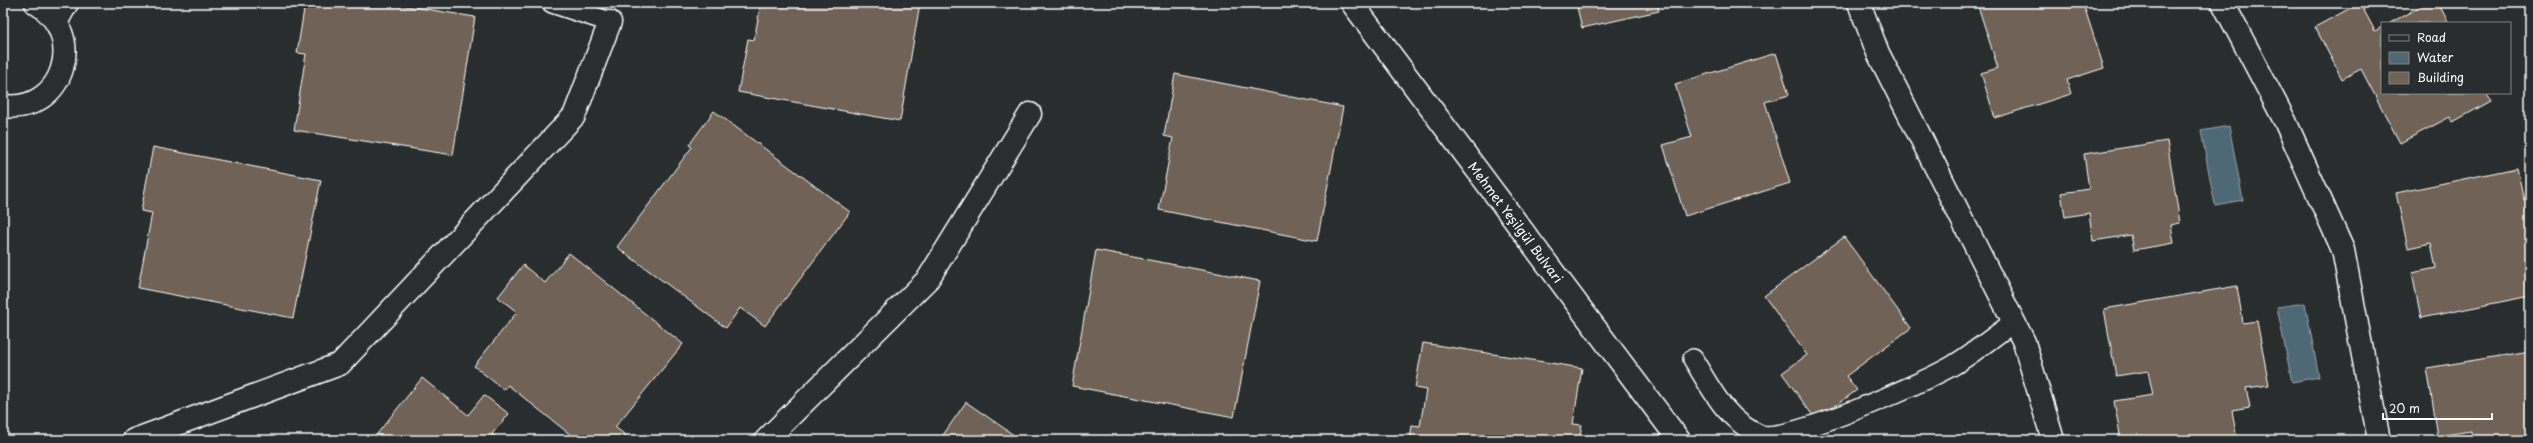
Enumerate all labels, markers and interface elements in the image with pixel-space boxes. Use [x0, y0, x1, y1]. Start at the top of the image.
legend [2381, 22, 2511, 94]
text: Road [2417, 28, 2446, 46]
text: Water [2417, 48, 2454, 66]
text: Building [2417, 68, 2464, 86]
street label: Mehmet Yeşilgül Bulvari [1464, 157, 1568, 287]
scale bar [2383, 395, 2492, 421]
text: 20 m [2389, 399, 2420, 417]

